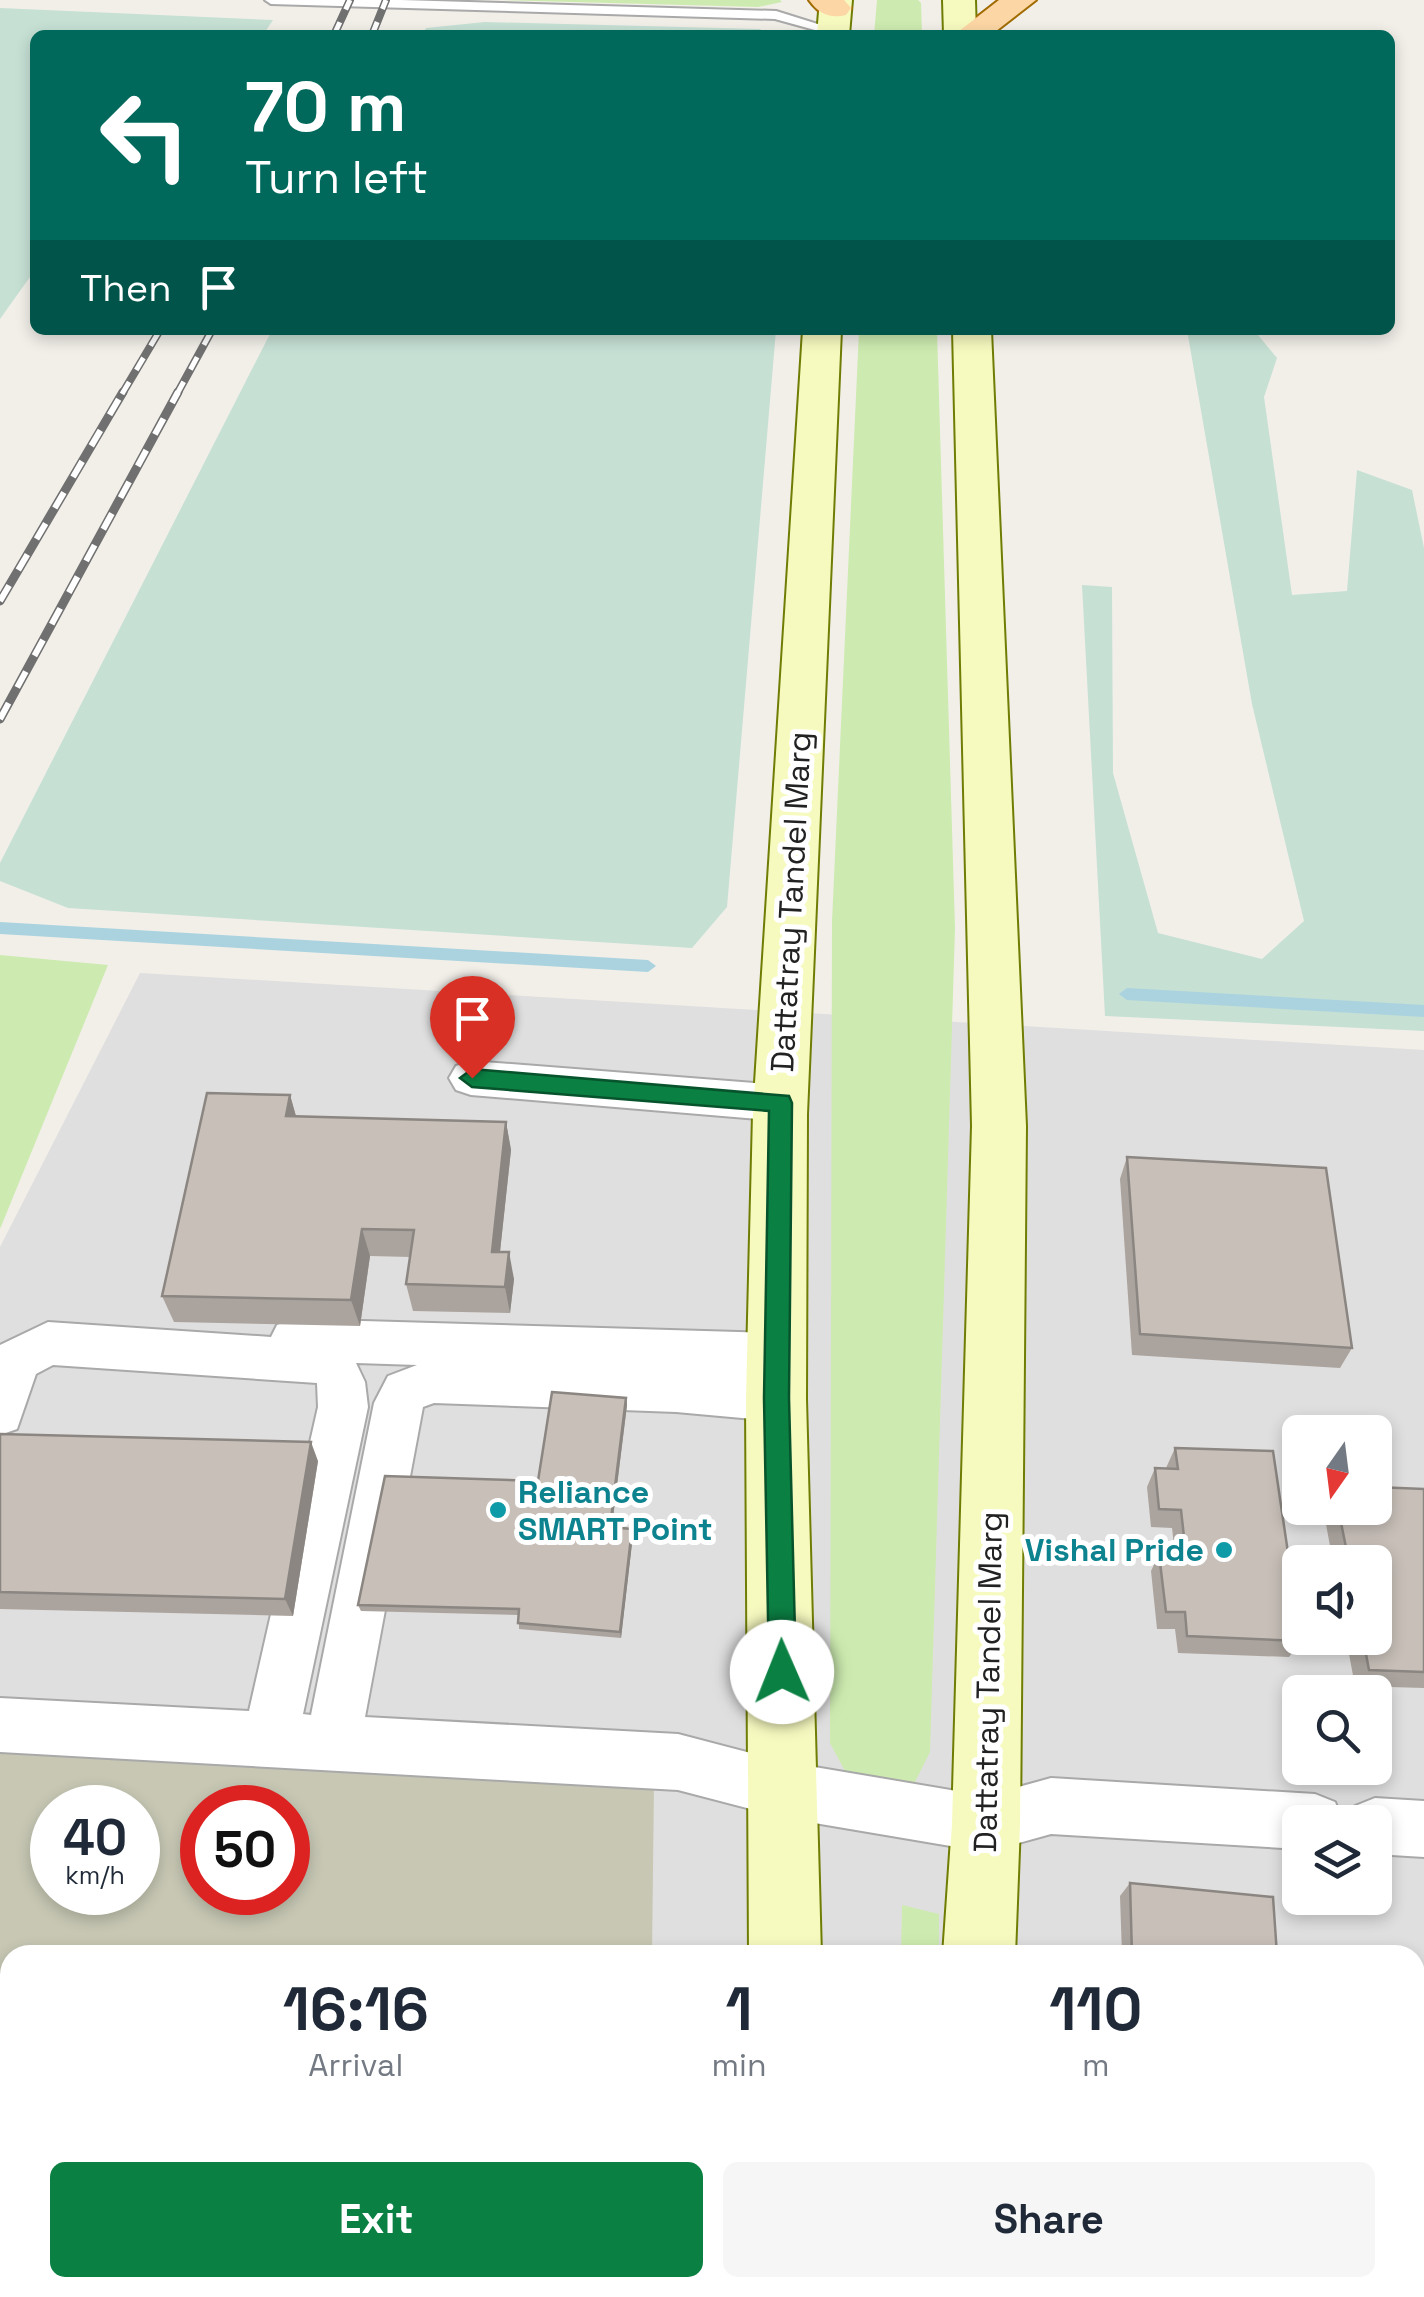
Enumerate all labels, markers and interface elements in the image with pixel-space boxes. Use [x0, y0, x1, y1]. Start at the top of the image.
text: 70 m [245, 62, 406, 151]
icon: left [80, 70, 210, 200]
text: Turn left [245, 149, 428, 206]
icon: arrive [191, 260, 246, 315]
text: Then [80, 264, 171, 312]
street label: Dattatray Tandel Marg [762, 731, 820, 1073]
pin [430, 976, 515, 1079]
icon: arrive [445, 991, 500, 1046]
north arrow [1282, 1415, 1392, 1525]
map controls [1282, 1415, 1392, 1915]
place label: Reliance SMART Point [518, 1472, 713, 1549]
marker: Reliance SMART Point [487, 1499, 509, 1521]
street label: Dattatray Tandel Marg [965, 1511, 1011, 1853]
place label: Vishal Pride [1025, 1530, 1204, 1570]
marker: Vishal Pride [1213, 1539, 1235, 1561]
button: sound [1282, 1545, 1392, 1655]
position arrow [730, 1620, 834, 1724]
button: search [1282, 1675, 1392, 1785]
speed limit sign: 50 [180, 1785, 310, 1915]
button: layers [1282, 1805, 1392, 1915]
text: 40 [63, 1806, 127, 1870]
text: km/h [65, 1859, 125, 1891]
text: 16:16 [283, 1971, 429, 2048]
text: 1 [725, 1971, 753, 2048]
text: 110 [1049, 1971, 1142, 2048]
text: Arrival [308, 2045, 403, 2085]
text: min [712, 2045, 767, 2085]
text: m [1082, 2045, 1110, 2085]
button: Exit [50, 2162, 703, 2277]
button: Share [723, 2162, 1375, 2277]

